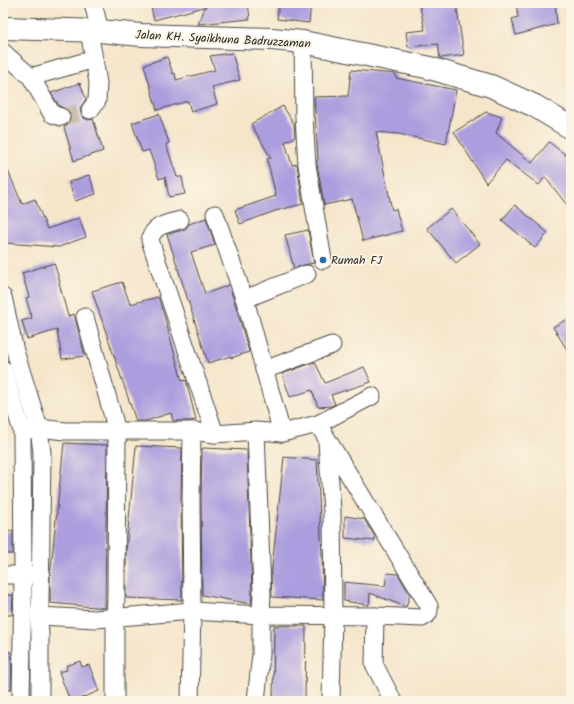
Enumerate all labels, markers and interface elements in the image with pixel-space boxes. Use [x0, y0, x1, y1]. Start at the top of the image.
street label: Jalan KH. Syaikhuna Badruzzaman [135, 25, 311, 54]
place label: Rumah FJ [331, 251, 382, 270]
marker: Rumah FJ [318, 255, 328, 265]

